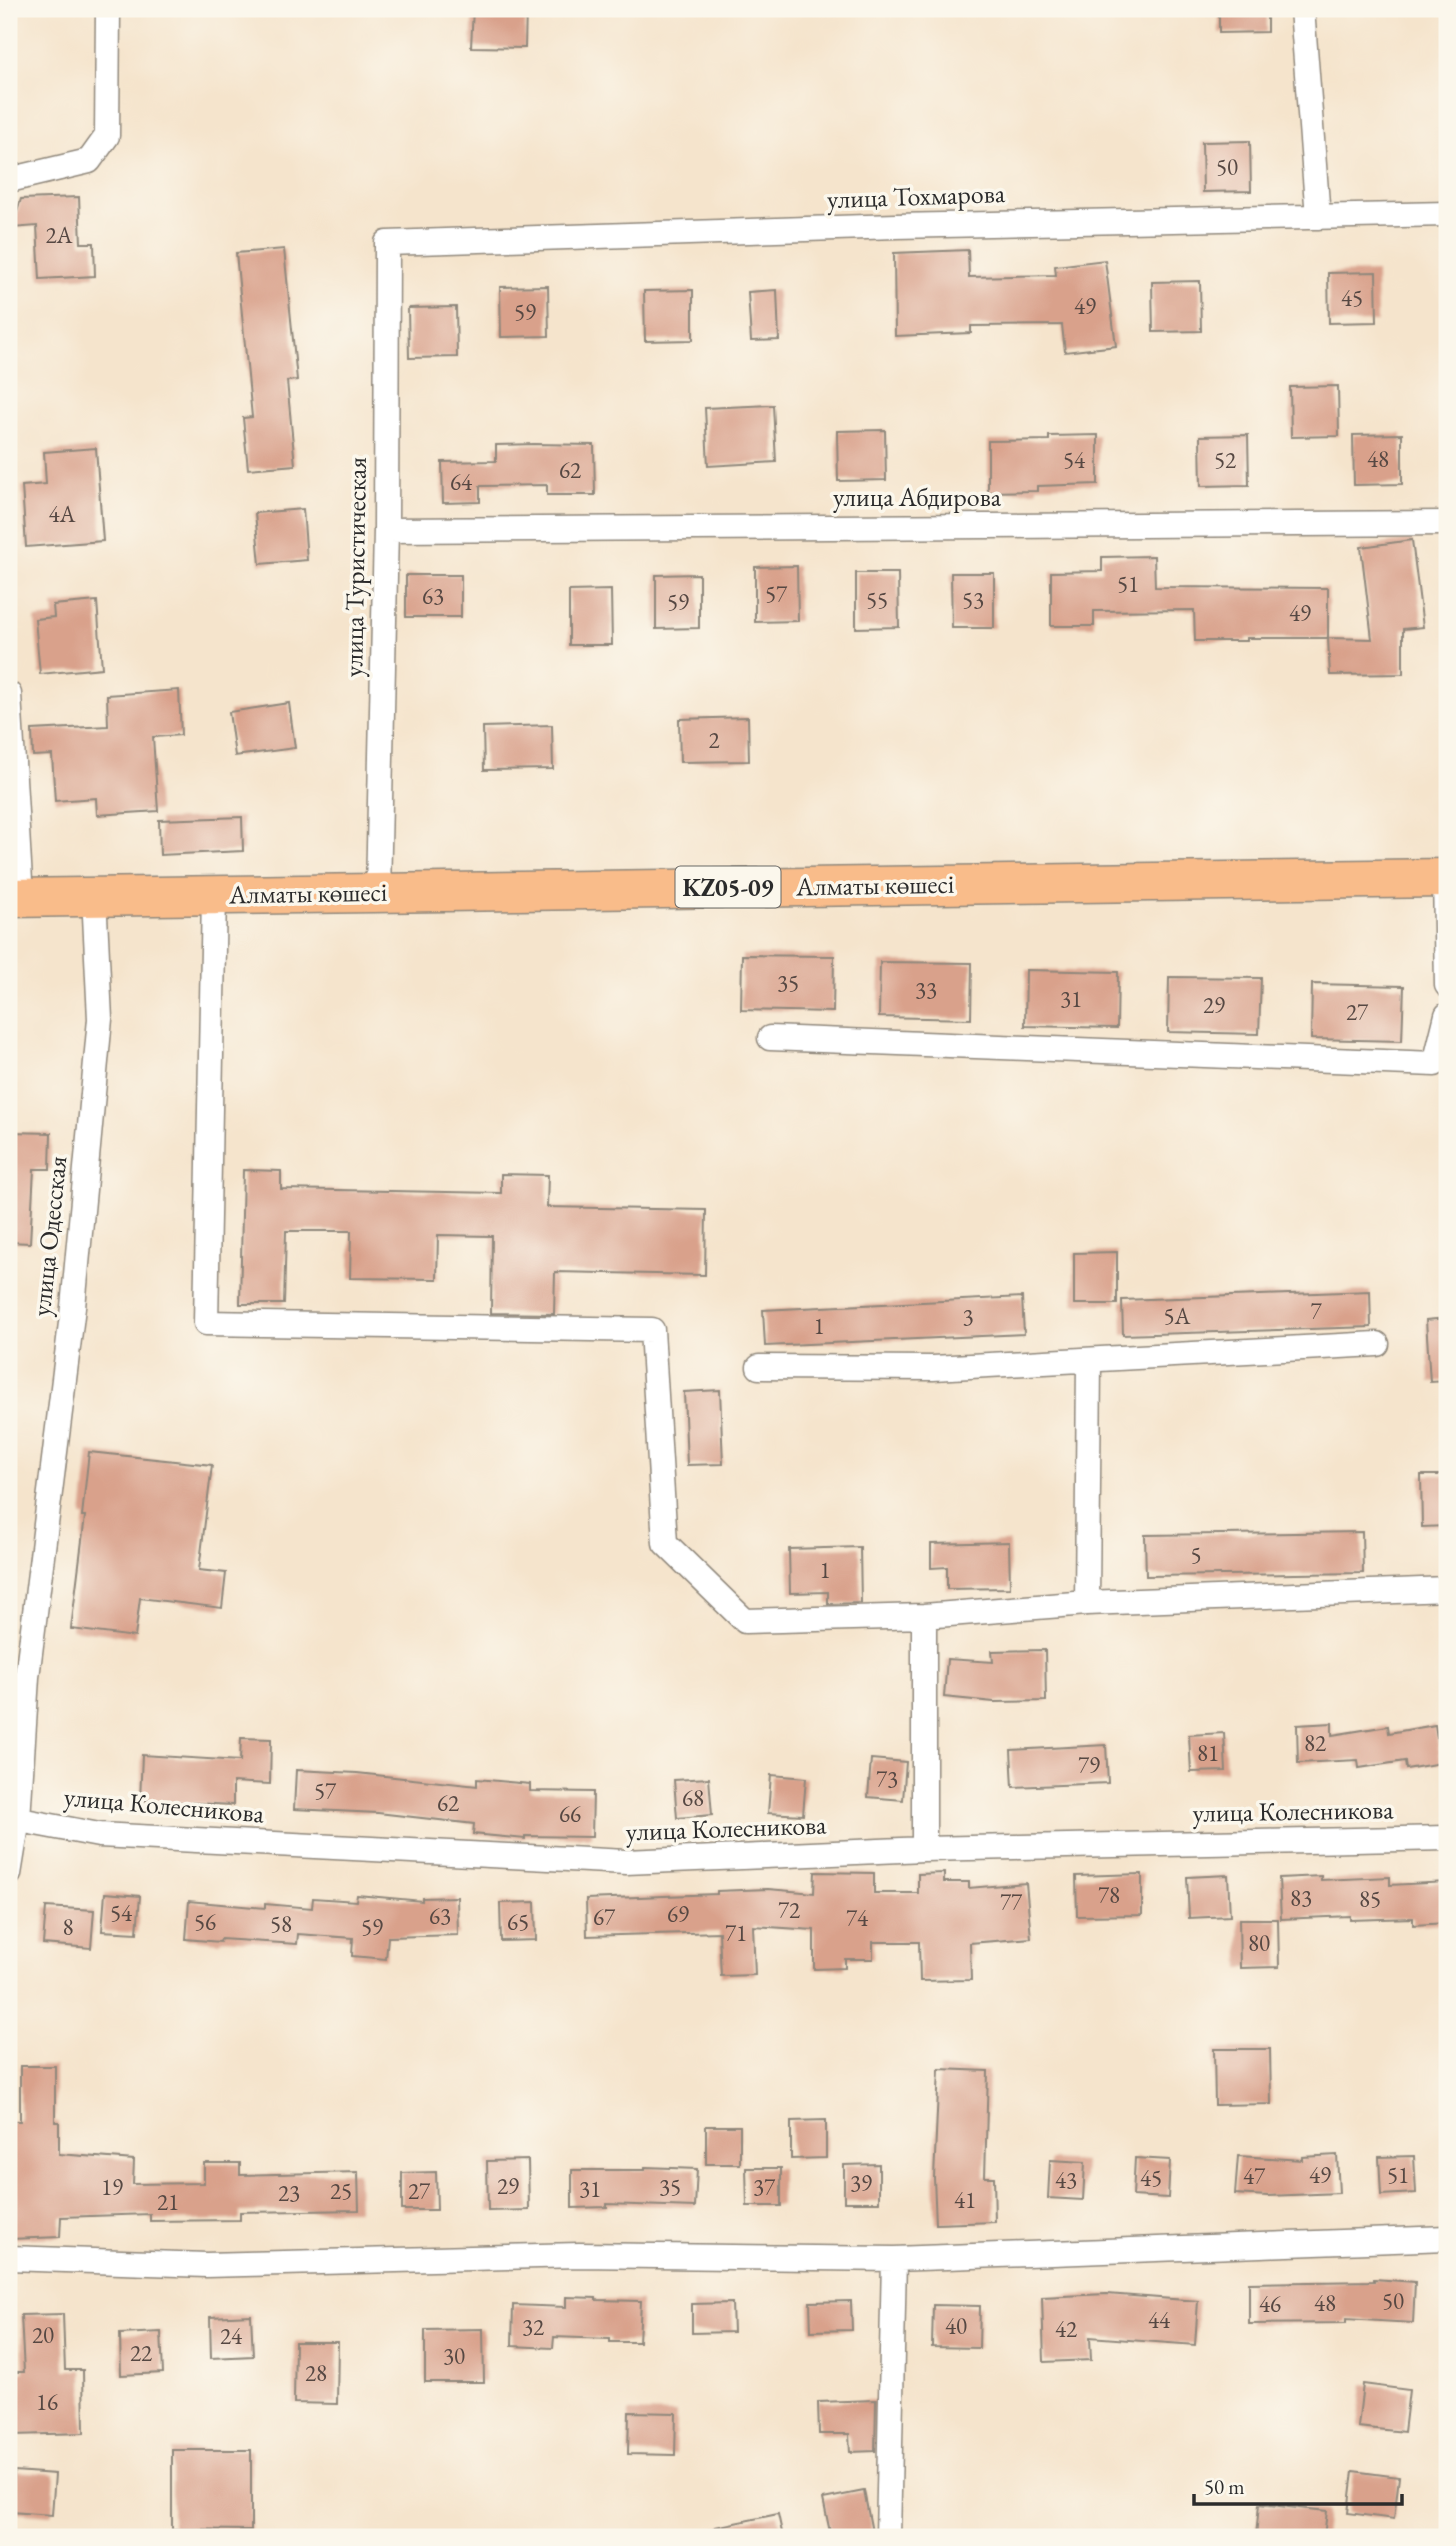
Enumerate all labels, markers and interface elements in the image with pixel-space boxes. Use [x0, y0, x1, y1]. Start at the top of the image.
house number: 50 [1216, 152, 1238, 182]
street label: улица Тохмарова [826, 176, 1006, 216]
house number: 2А [46, 220, 74, 250]
house number: 45 [1341, 283, 1363, 313]
house number: 49 [1074, 291, 1096, 321]
house number: 59 [514, 297, 536, 327]
house number: 48 [1367, 444, 1389, 474]
house number: 54 [1063, 445, 1086, 475]
house number: 52 [1214, 445, 1236, 475]
house number: 62 [559, 455, 581, 485]
street label: улица Туристическая [336, 457, 374, 677]
house number: 64 [450, 467, 473, 497]
street label: улица Абдирова [833, 480, 1002, 514]
house number: 4А [49, 499, 77, 529]
house number: 51 [1117, 569, 1139, 599]
house number: 57 [765, 579, 788, 609]
house number: 63 [422, 581, 444, 611]
house number: 55 [866, 585, 888, 615]
house number: 53 [962, 585, 984, 615]
house number: 59 [667, 587, 689, 617]
house number: 49 [1289, 598, 1311, 628]
house number: 2 [708, 725, 720, 755]
road number: KZ05-09 [676, 866, 780, 908]
street label: Алматы көшесі [794, 867, 955, 903]
street label: Алматы көшесі [227, 875, 388, 911]
house number: 35 [777, 968, 799, 998]
house number: 33 [915, 975, 937, 1005]
house number: 31 [1060, 984, 1082, 1014]
house number: 29 [1203, 990, 1225, 1020]
house number: 27 [1346, 997, 1369, 1027]
street label: улица Одесская [24, 1154, 74, 1318]
house number: 7 [1310, 1296, 1322, 1326]
house number: 5А [1164, 1301, 1192, 1331]
house number: 3 [962, 1302, 974, 1332]
house number: 1 [813, 1311, 825, 1341]
house number: 5 [1190, 1540, 1202, 1570]
house number: 1 [819, 1555, 831, 1585]
house number: 82 [1304, 1728, 1326, 1758]
house number: 81 [1197, 1738, 1219, 1768]
house number: 79 [1078, 1750, 1100, 1780]
house number: 73 [876, 1764, 898, 1794]
house number: 57 [314, 1776, 337, 1806]
street label: улица Колесникова [62, 1779, 266, 1831]
house number: 68 [682, 1783, 704, 1813]
house number: 62 [437, 1788, 459, 1818]
street label: улица Колесникова [1192, 1792, 1394, 1830]
house number: 66 [559, 1799, 581, 1829]
street label: улица Колесникова [625, 1807, 828, 1848]
house number: 78 [1098, 1880, 1120, 1910]
house number: 83 [1290, 1883, 1312, 1913]
house number: 85 [1359, 1884, 1381, 1914]
house number: 77 [1000, 1887, 1023, 1917]
house number: 72 [778, 1895, 800, 1925]
house number: 54 [110, 1898, 133, 1928]
house number: 69 [667, 1899, 689, 1929]
house number: 63 [429, 1901, 451, 1931]
house number: 67 [593, 1902, 616, 1932]
house number: 74 [846, 1903, 869, 1933]
house number: 56 [194, 1907, 216, 1937]
house number: 65 [507, 1907, 529, 1937]
house number: 58 [270, 1909, 292, 1939]
house number: 8 [62, 1912, 74, 1942]
house number: 59 [361, 1912, 383, 1942]
house number: 71 [725, 1918, 747, 1948]
house number: 80 [1248, 1928, 1270, 1958]
house number: 49 [1309, 2160, 1331, 2190]
house number: 51 [1387, 2160, 1409, 2190]
house number: 47 [1243, 2161, 1266, 2191]
house number: 45 [1140, 2163, 1162, 2193]
house number: 43 [1055, 2165, 1077, 2195]
house number: 39 [850, 2168, 872, 2198]
house number: 29 [497, 2171, 519, 2201]
house number: 19 [101, 2172, 123, 2202]
house number: 35 [659, 2172, 681, 2202]
house number: 37 [753, 2172, 776, 2202]
house number: 31 [579, 2174, 601, 2204]
house number: 25 [330, 2176, 352, 2206]
house number: 27 [408, 2176, 431, 2206]
house number: 23 [278, 2178, 300, 2208]
house number: 41 [954, 2185, 976, 2215]
house number: 21 [157, 2187, 179, 2217]
house number: 50 [1382, 2286, 1404, 2316]
house number: 48 [1314, 2288, 1336, 2318]
house number: 46 [1259, 2289, 1281, 2319]
house number: 44 [1148, 2305, 1171, 2335]
house number: 40 [945, 2311, 967, 2341]
house number: 32 [522, 2312, 544, 2342]
house number: 42 [1055, 2314, 1077, 2344]
house number: 20 [32, 2320, 54, 2350]
house number: 24 [220, 2321, 243, 2351]
house number: 22 [130, 2338, 152, 2368]
house number: 30 [443, 2341, 465, 2371]
house number: 28 [305, 2358, 327, 2388]
house number: 16 [36, 2387, 58, 2417]
scale bar [1194, 2462, 1402, 2506]
text: 50 m [1204, 2473, 1245, 2500]

